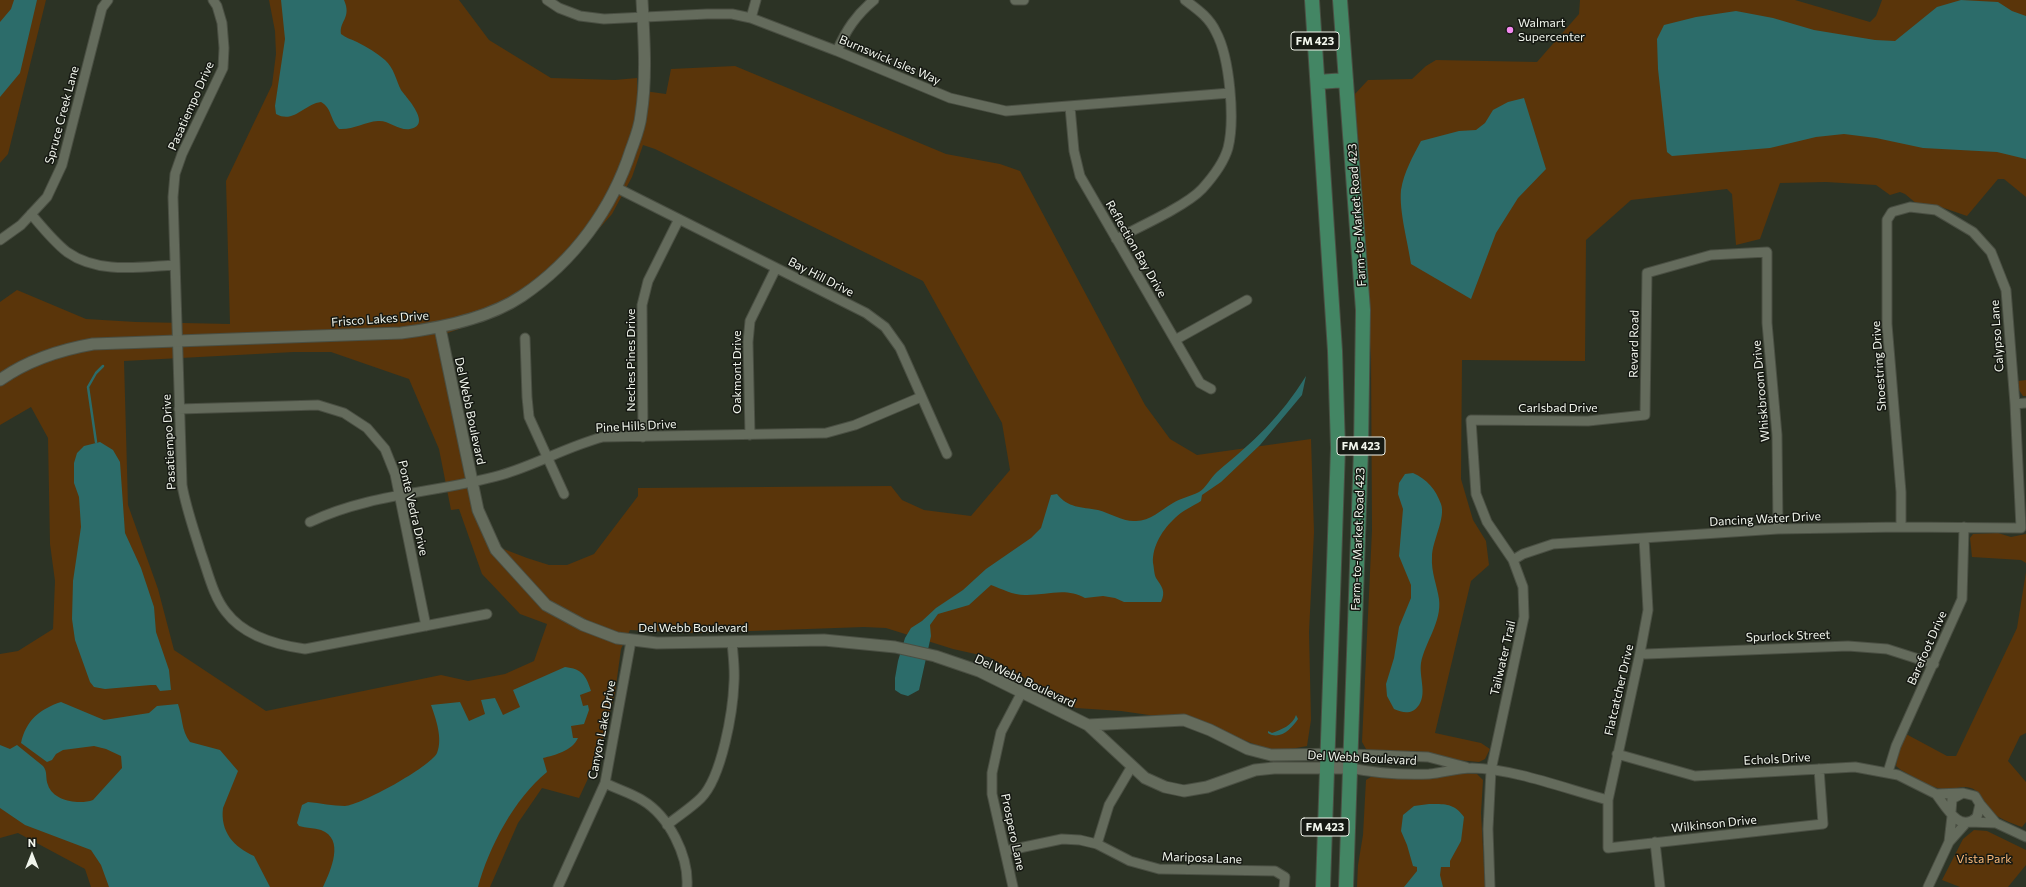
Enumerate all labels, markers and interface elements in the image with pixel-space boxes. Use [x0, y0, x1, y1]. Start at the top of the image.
place label: Walmart Supercenter [1518, 16, 1585, 44]
marker: Walmart Supercenter [1505, 25, 1515, 35]
street label: Burnswick Isles Way [837, 32, 943, 88]
road number: FM 423 [1291, 32, 1339, 50]
street label: Pasatiempo Drive [165, 59, 217, 153]
street label: Spruce Creek Lane [42, 64, 82, 166]
street label: Farm-to-Market Road 423 [1345, 143, 1369, 287]
street label: Reflection Bay Drive [1102, 198, 1170, 300]
street label: Bay Hill Drive [786, 254, 856, 300]
street label: Calypso Lane [1987, 300, 2007, 372]
street label: Frisco Lakes Drive [331, 308, 429, 330]
street label: Neches Pines Drive [624, 309, 638, 411]
street label: Revard Road [1626, 310, 1642, 378]
street label: Shoestring Drive [1869, 320, 1889, 412]
street label: Oakmont Drive [730, 330, 744, 414]
street label: Whiskbroom Drive [1749, 340, 1773, 442]
street label: Del Webb Boulevard [452, 356, 488, 466]
street label: Pasatiempo Drive [159, 394, 179, 490]
street label: Carlsbad Drive [1518, 401, 1598, 415]
street label: Pine Hills Drive [595, 417, 677, 435]
road number: FM 423 [1337, 437, 1385, 455]
street label: Ponte Vedra Drive [395, 459, 431, 557]
street label: Farm-to-Market Road 423 [1348, 467, 1368, 611]
street label: Dancing Water Drive [1709, 509, 1821, 529]
street label: Barefoot Drive [1904, 609, 1950, 687]
street label: Tailwater Trail [1487, 619, 1519, 697]
street label: Del Webb Boulevard [638, 621, 748, 635]
street label: Spurlock Street [1746, 627, 1830, 645]
street label: Flatcatcher Drive [1601, 643, 1637, 737]
street label: Del Webb Boulevard [972, 651, 1078, 711]
street label: Canyon Lake Drive [585, 679, 619, 781]
street label: Del Webb Boulevard [1307, 748, 1417, 768]
street label: Echols Drive [1743, 750, 1811, 768]
street label: Prospero Lane [998, 792, 1028, 872]
street label: Wilkinson Drive [1671, 812, 1757, 836]
road number: FM 423 [1301, 818, 1349, 836]
north arrow [12, 835, 52, 875]
text: N [28, 836, 36, 849]
street label: Mariposa Lane [1162, 849, 1242, 867]
park label: Vista Park [1956, 852, 2012, 866]

